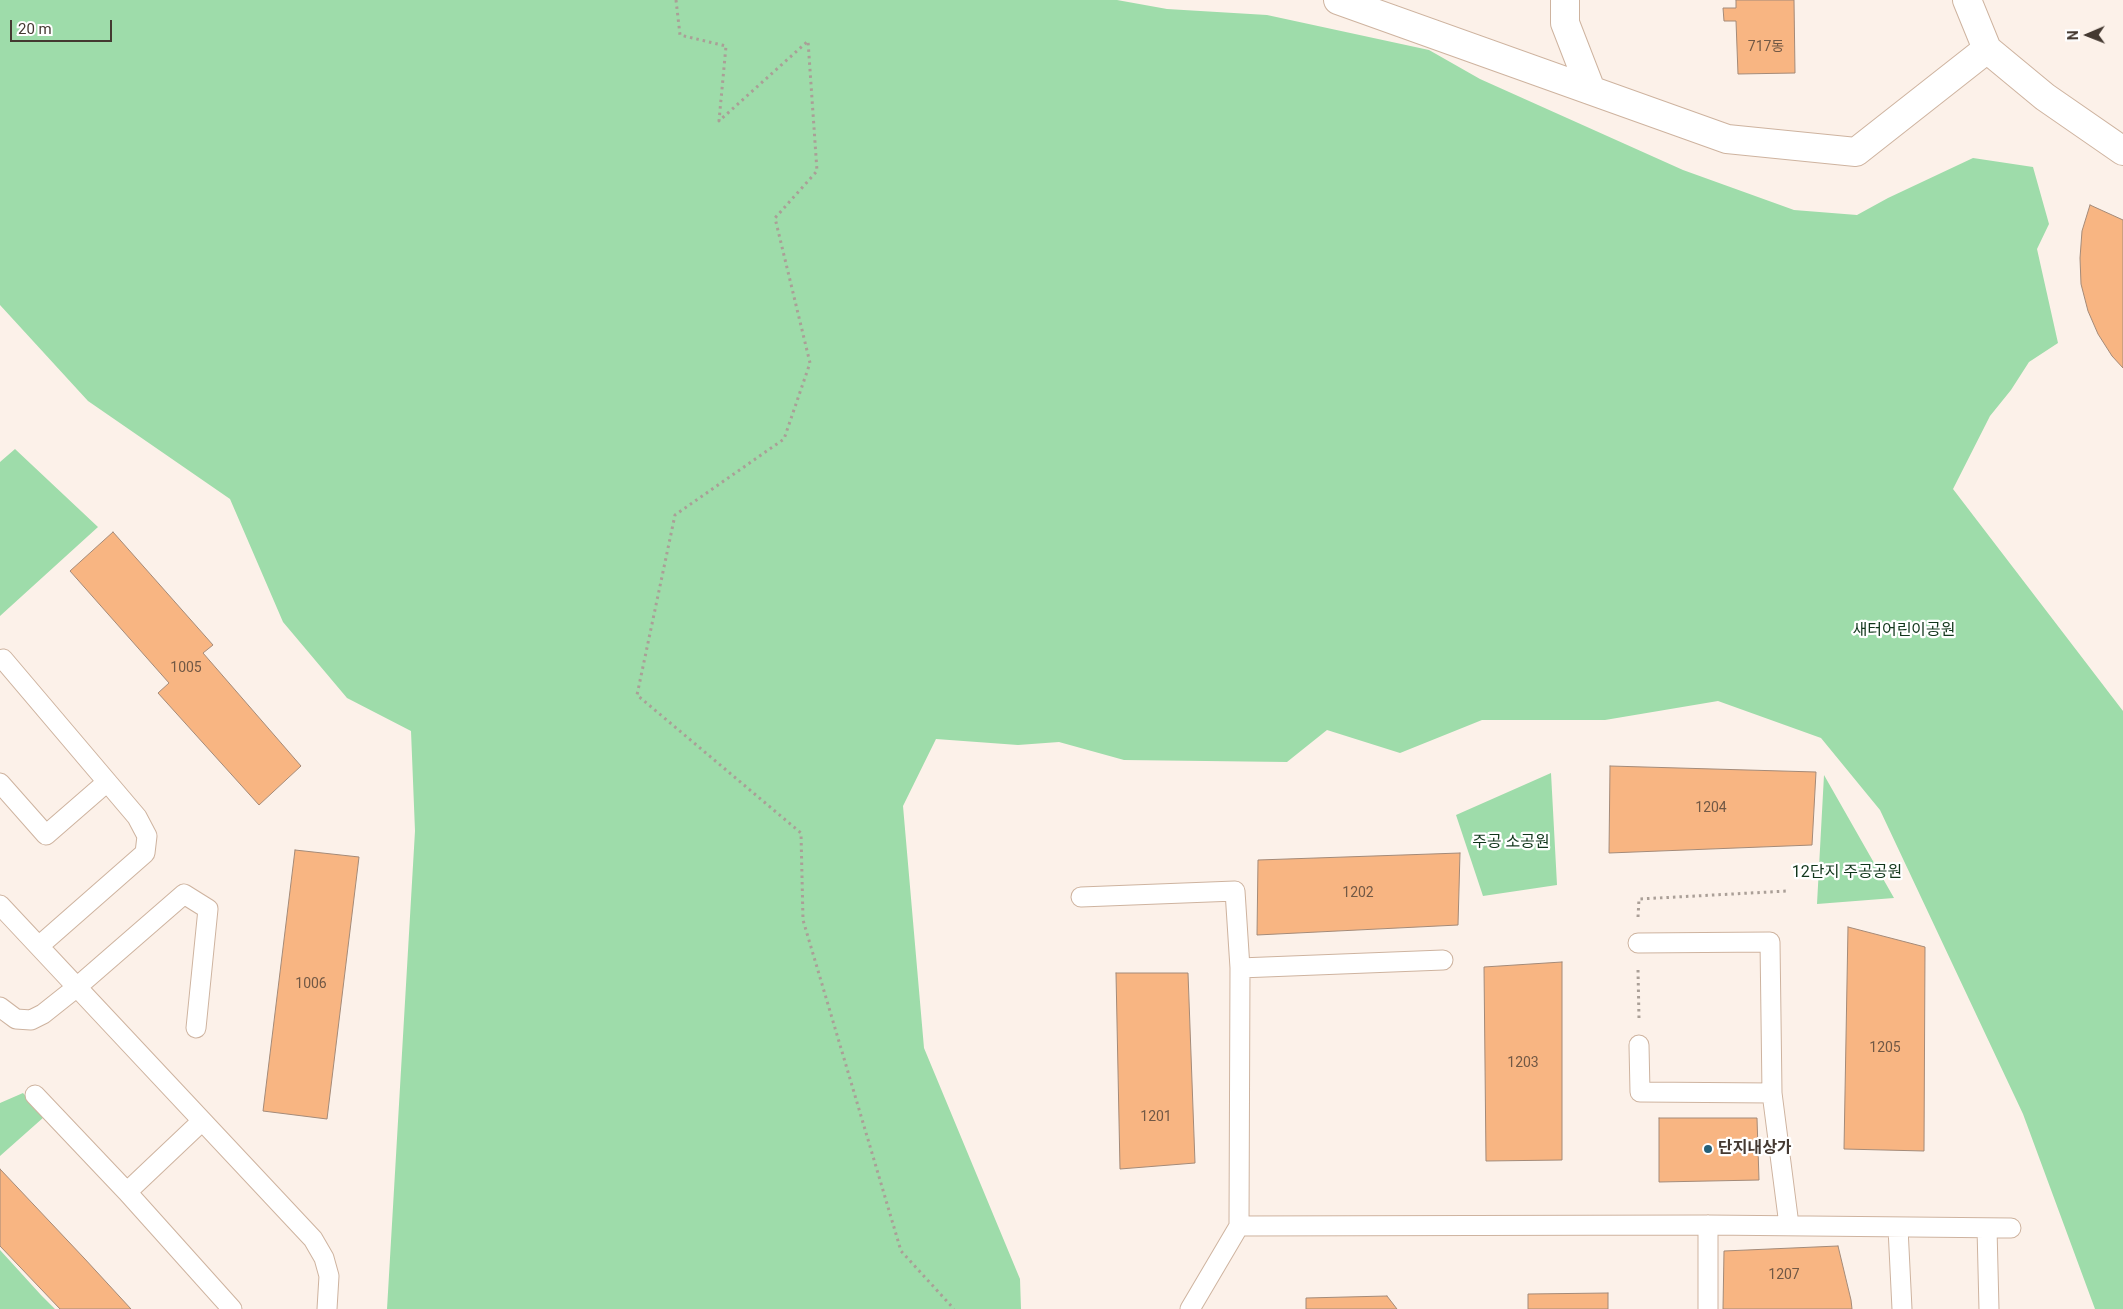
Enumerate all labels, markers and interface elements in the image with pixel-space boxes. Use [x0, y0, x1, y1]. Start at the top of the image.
scale bar [12, 10, 115, 42]
north arrow [2063, 10, 2113, 60]
text: 20 m [18, 20, 52, 38]
text: N [2065, 30, 2081, 40]
house number: 717동 [1748, 39, 1784, 55]
park label: 새터어린이공원 [1852, 621, 1956, 641]
house number: 1005 [170, 660, 202, 676]
house number: 1204 [1695, 800, 1727, 816]
park label: 주공 소공원 [1472, 833, 1550, 853]
park label: 12단지 주공공원 [1792, 863, 1902, 883]
house number: 1202 [1342, 885, 1374, 901]
house number: 1006 [295, 976, 327, 992]
house number: 1205 [1869, 1040, 1901, 1056]
house number: 1203 [1507, 1055, 1539, 1071]
house number: 1201 [1140, 1109, 1172, 1125]
place label: 단지내상가 [1718, 1139, 1792, 1159]
marker: 단지내상가 [1702, 1143, 1714, 1155]
house number: 1207 [1768, 1267, 1800, 1283]

